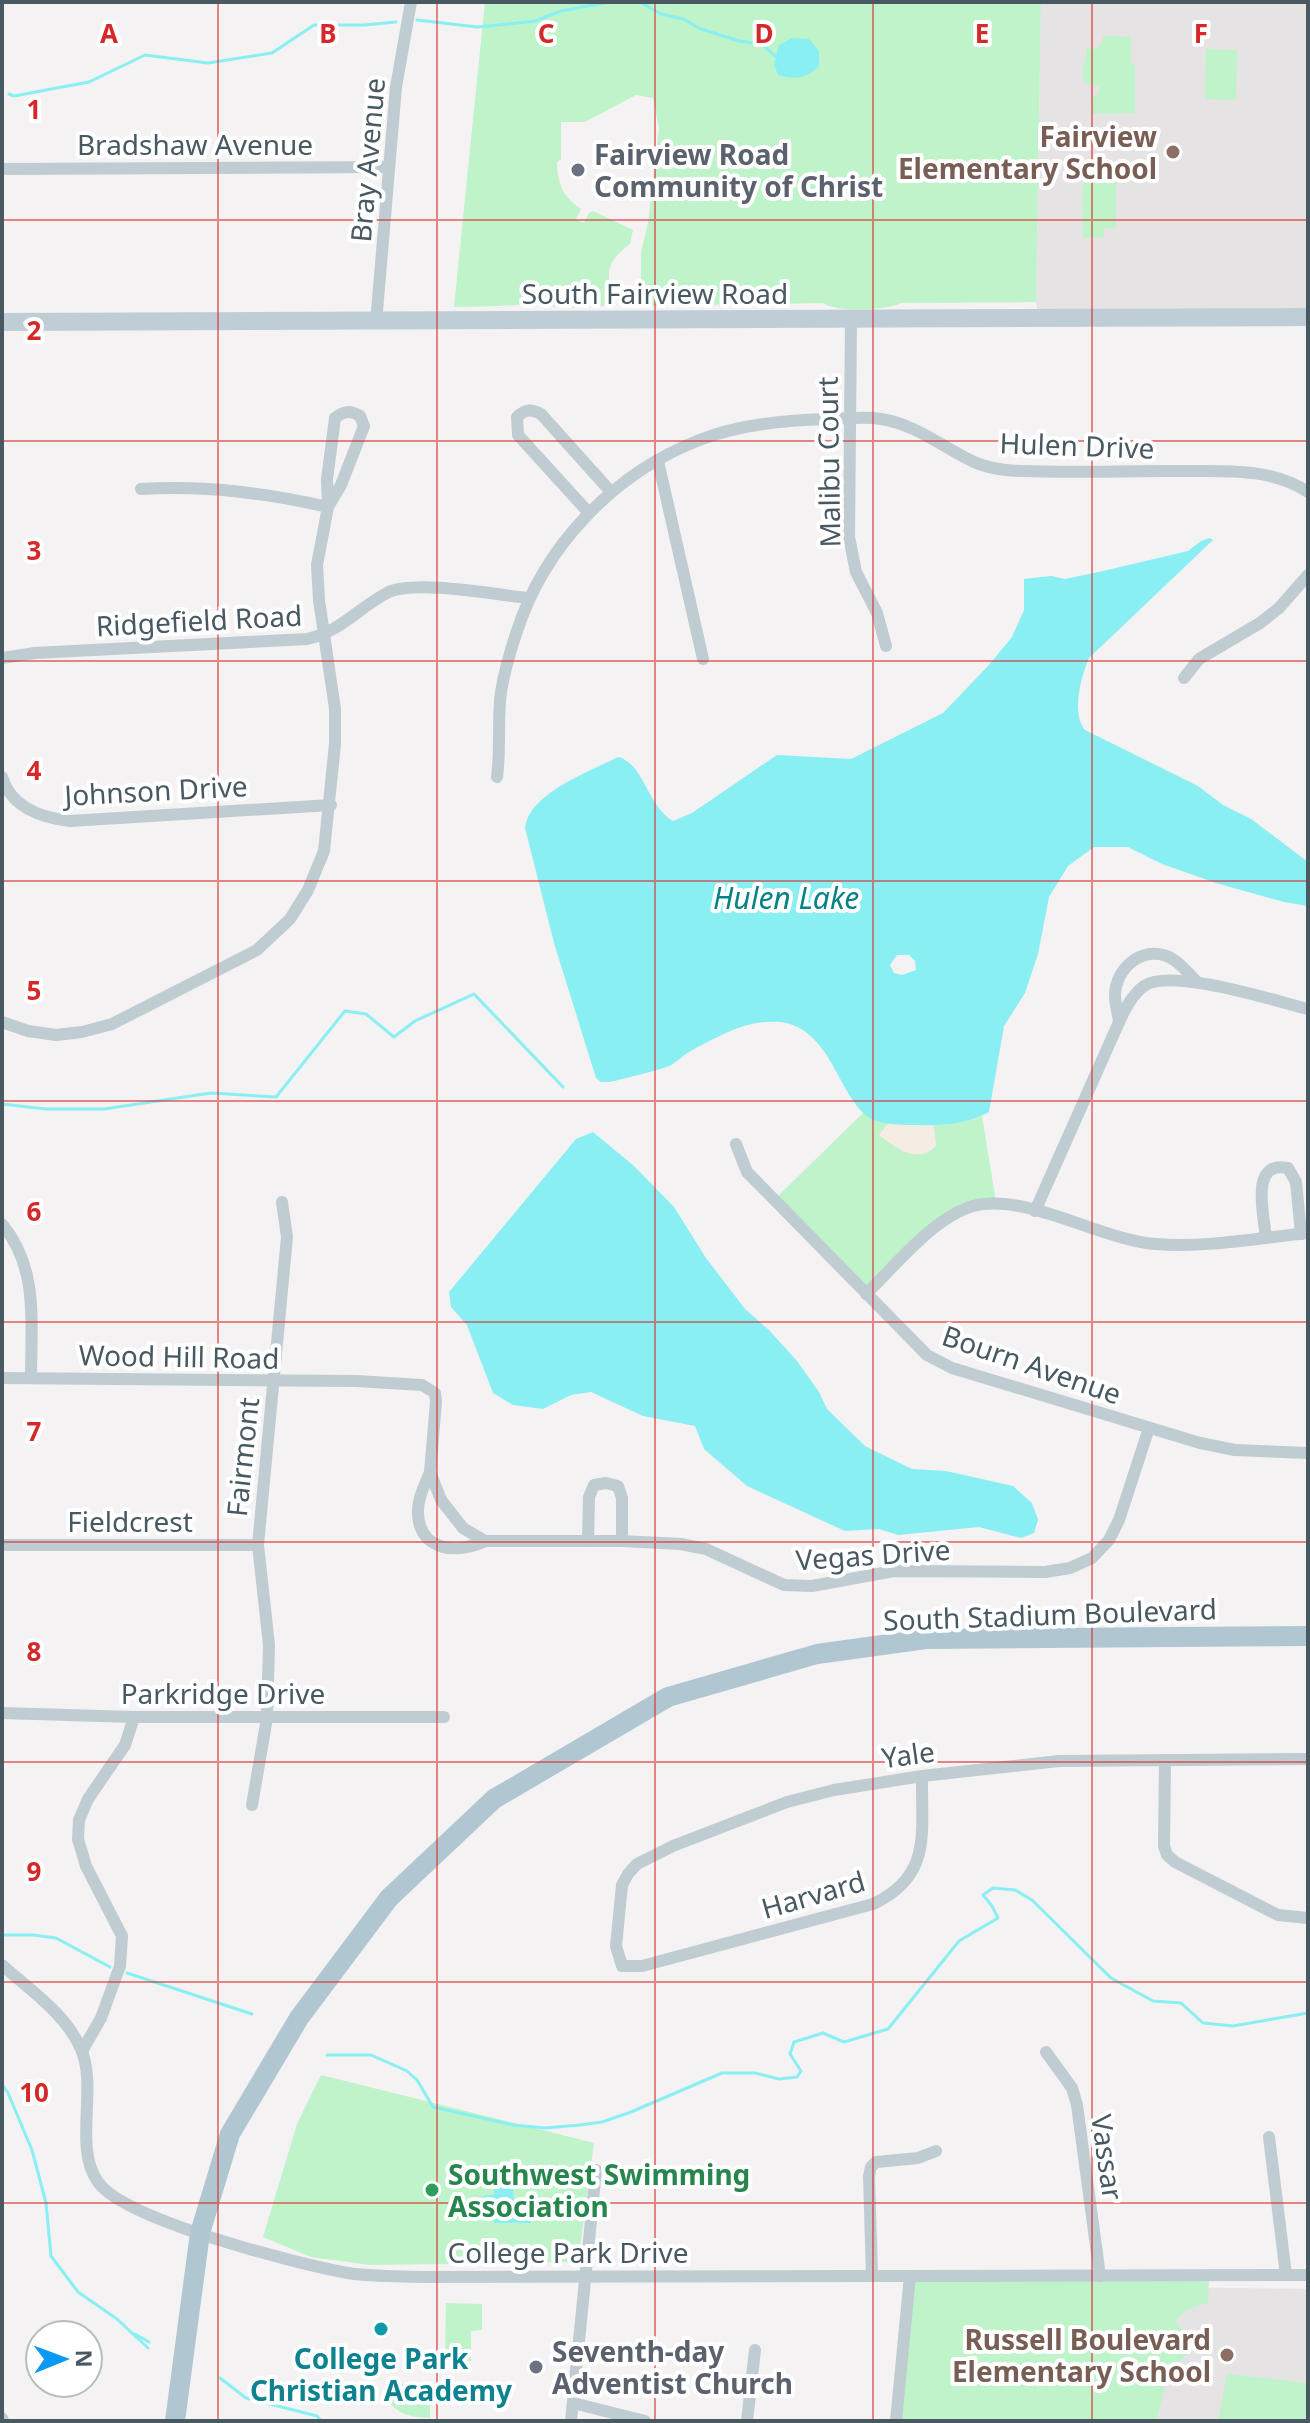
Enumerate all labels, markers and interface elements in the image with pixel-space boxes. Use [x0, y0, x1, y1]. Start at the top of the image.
text: A [100, 15, 118, 51]
text: B [319, 15, 337, 51]
text: C [538, 15, 554, 51]
text: D [754, 15, 774, 51]
text: E [975, 15, 989, 51]
text: F [1194, 15, 1208, 51]
street label: Bray Avenue [341, 76, 393, 244]
text: 1 [27, 91, 41, 127]
place label: Fairview Elementary School [898, 117, 1157, 187]
street label: Bradshaw Avenue [77, 125, 313, 163]
place label: Fairview Road Community of Christ [594, 135, 883, 205]
marker: Fairview Elementary School [1164, 143, 1182, 161]
marker: Fairview Road Community of Christ [569, 161, 587, 179]
street label: South Fairview Road [522, 274, 788, 312]
text: 2 [27, 312, 42, 348]
street label: Malibu Court [808, 376, 848, 548]
street label: Hulen Drive [999, 423, 1155, 467]
text: 3 [27, 532, 41, 568]
street label: Ridgefield Road [95, 596, 303, 644]
text: 4 [27, 752, 42, 788]
street label: Johnson Drive [60, 766, 249, 814]
water label: Hulen Lake [713, 877, 859, 918]
text: 5 [27, 972, 41, 1008]
text: 6 [27, 1193, 42, 1229]
street label: Bourn Avenue [937, 1316, 1127, 1412]
street label: Wood Hill Road [78, 1335, 280, 1377]
street label: Fairmont [217, 1396, 267, 1518]
text: 7 [27, 1413, 42, 1449]
street label: Fieldcrest [67, 1502, 193, 1540]
street label: Vegas Drive [794, 1530, 952, 1578]
street label: South Stadium Boulevard [883, 1589, 1217, 1639]
text: 8 [27, 1633, 41, 1669]
street label: Parkridge Drive [121, 1674, 325, 1712]
street label: Yale [879, 1731, 937, 1777]
text: 9 [27, 1853, 41, 1889]
street label: Harvard [757, 1861, 869, 1927]
text: 10 [19, 2074, 49, 2110]
street label: Vassar [1083, 2112, 1133, 2203]
place label: Southwest Swimming Association [448, 2155, 750, 2225]
marker: Southwest Swimming Association [423, 2181, 441, 2199]
street label: College Park Drive [448, 2233, 688, 2271]
north arrow [24, 2319, 104, 2399]
marker: College Park Christian Academy [372, 2320, 390, 2338]
place label: Russell Boulevard Elementary School [952, 2320, 1211, 2390]
place label: Seventh-day Adventist Church [552, 2332, 793, 2402]
place label: College Park Christian Academy [250, 2339, 512, 2409]
marker: Russell Boulevard Elementary School [1218, 2346, 1236, 2364]
text: N [70, 2349, 100, 2368]
marker: Seventh-day Adventist Church [527, 2358, 545, 2376]

